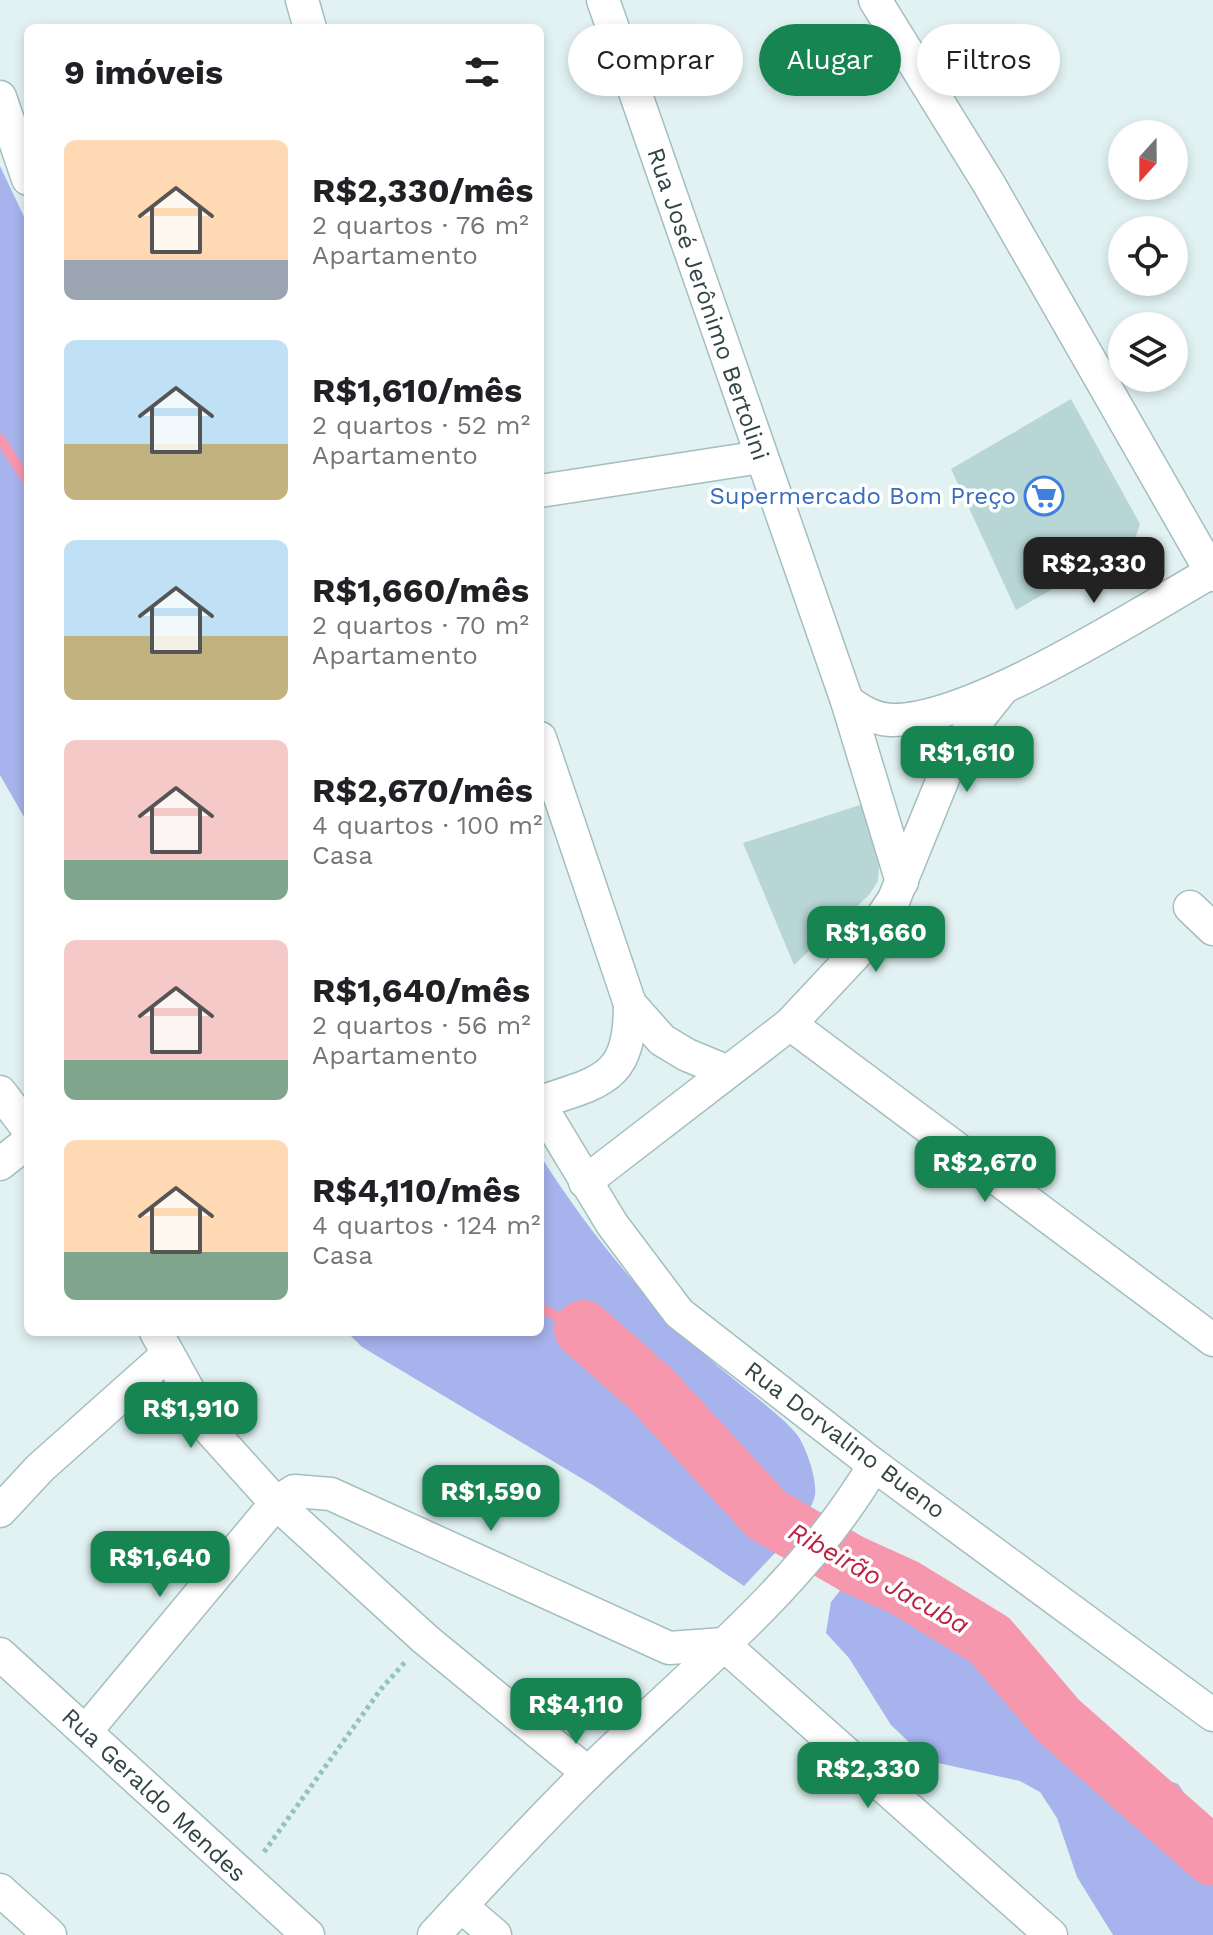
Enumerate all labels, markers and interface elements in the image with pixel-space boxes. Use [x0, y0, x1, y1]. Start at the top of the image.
chip: Comprar [568, 24, 743, 96]
chip: Alugar [759, 24, 901, 96]
chip: Filtros [917, 24, 1060, 96]
icon: filters [460, 50, 504, 94]
text: 9 imóveis [64, 52, 223, 92]
north arrow [1108, 120, 1188, 200]
map controls [1108, 120, 1188, 392]
street label: Rua José Jerônimo Bertolini [641, 144, 775, 464]
text: R$2,330/mês [312, 170, 533, 210]
icon: home [128, 172, 224, 268]
text: 2 quartos · 76 m² [312, 210, 529, 240]
button: locate [1108, 216, 1188, 296]
text: Apartamento [312, 240, 478, 270]
button: layers [1108, 312, 1188, 392]
text: R$1,610/mês [312, 370, 522, 410]
icon: home [128, 372, 224, 468]
text: 2 quartos · 52 m² [312, 410, 530, 440]
text: Apartamento [312, 440, 478, 470]
supermarket icon: Supermercado Bom Preço [1023, 475, 1065, 517]
place label: Supermercado Bom Preço [710, 482, 1016, 510]
pin: R$2,330 [1020, 537, 1168, 605]
text: R$2,330 [1041, 548, 1147, 578]
text: R$1,660/mês [312, 570, 529, 610]
icon: home [128, 572, 224, 668]
text: 2 quartos · 70 m² [312, 610, 529, 640]
text: Apartamento [312, 640, 478, 670]
pin: R$1,610 [893, 726, 1041, 794]
text: R$1,610 [919, 737, 1015, 767]
text: R$2,670/mês [312, 770, 533, 810]
icon: home [128, 772, 224, 868]
text: 4 quartos · 100 m² [312, 810, 543, 840]
text: Casa [312, 840, 373, 870]
pin: R$1,660 [802, 906, 950, 974]
text: R$1,660 [825, 917, 927, 947]
text: R$1,640/mês [312, 970, 530, 1010]
icon: home [128, 972, 224, 1068]
text: 2 quartos · 56 m² [312, 1010, 531, 1040]
text: Apartamento [312, 1040, 478, 1070]
pin: R$2,670 [911, 1136, 1059, 1204]
text: R$2,670 [933, 1147, 1037, 1177]
text: R$4,110/mês [312, 1170, 520, 1210]
icon: home [128, 1172, 224, 1268]
text: 4 quartos · 124 m² [312, 1210, 540, 1240]
text: Casa [312, 1240, 373, 1270]
street label: Rua Dorvalino Bueno [739, 1355, 951, 1525]
pin: R$1,910 [117, 1382, 265, 1450]
text: R$1,910 [142, 1393, 240, 1423]
pin: R$1,590 [417, 1465, 565, 1533]
text: R$1,590 [440, 1476, 542, 1506]
water label: Ribeirão Jacuba [784, 1516, 974, 1640]
pin: R$1,640 [86, 1531, 234, 1599]
text: R$1,640 [109, 1542, 211, 1572]
pin: R$4,110 [502, 1678, 650, 1746]
text: R$4,110 [528, 1689, 624, 1719]
street label: Rua Geraldo Mendes [56, 1702, 252, 1888]
pin: R$2,330 [794, 1742, 942, 1810]
text: R$2,330 [815, 1753, 921, 1783]

